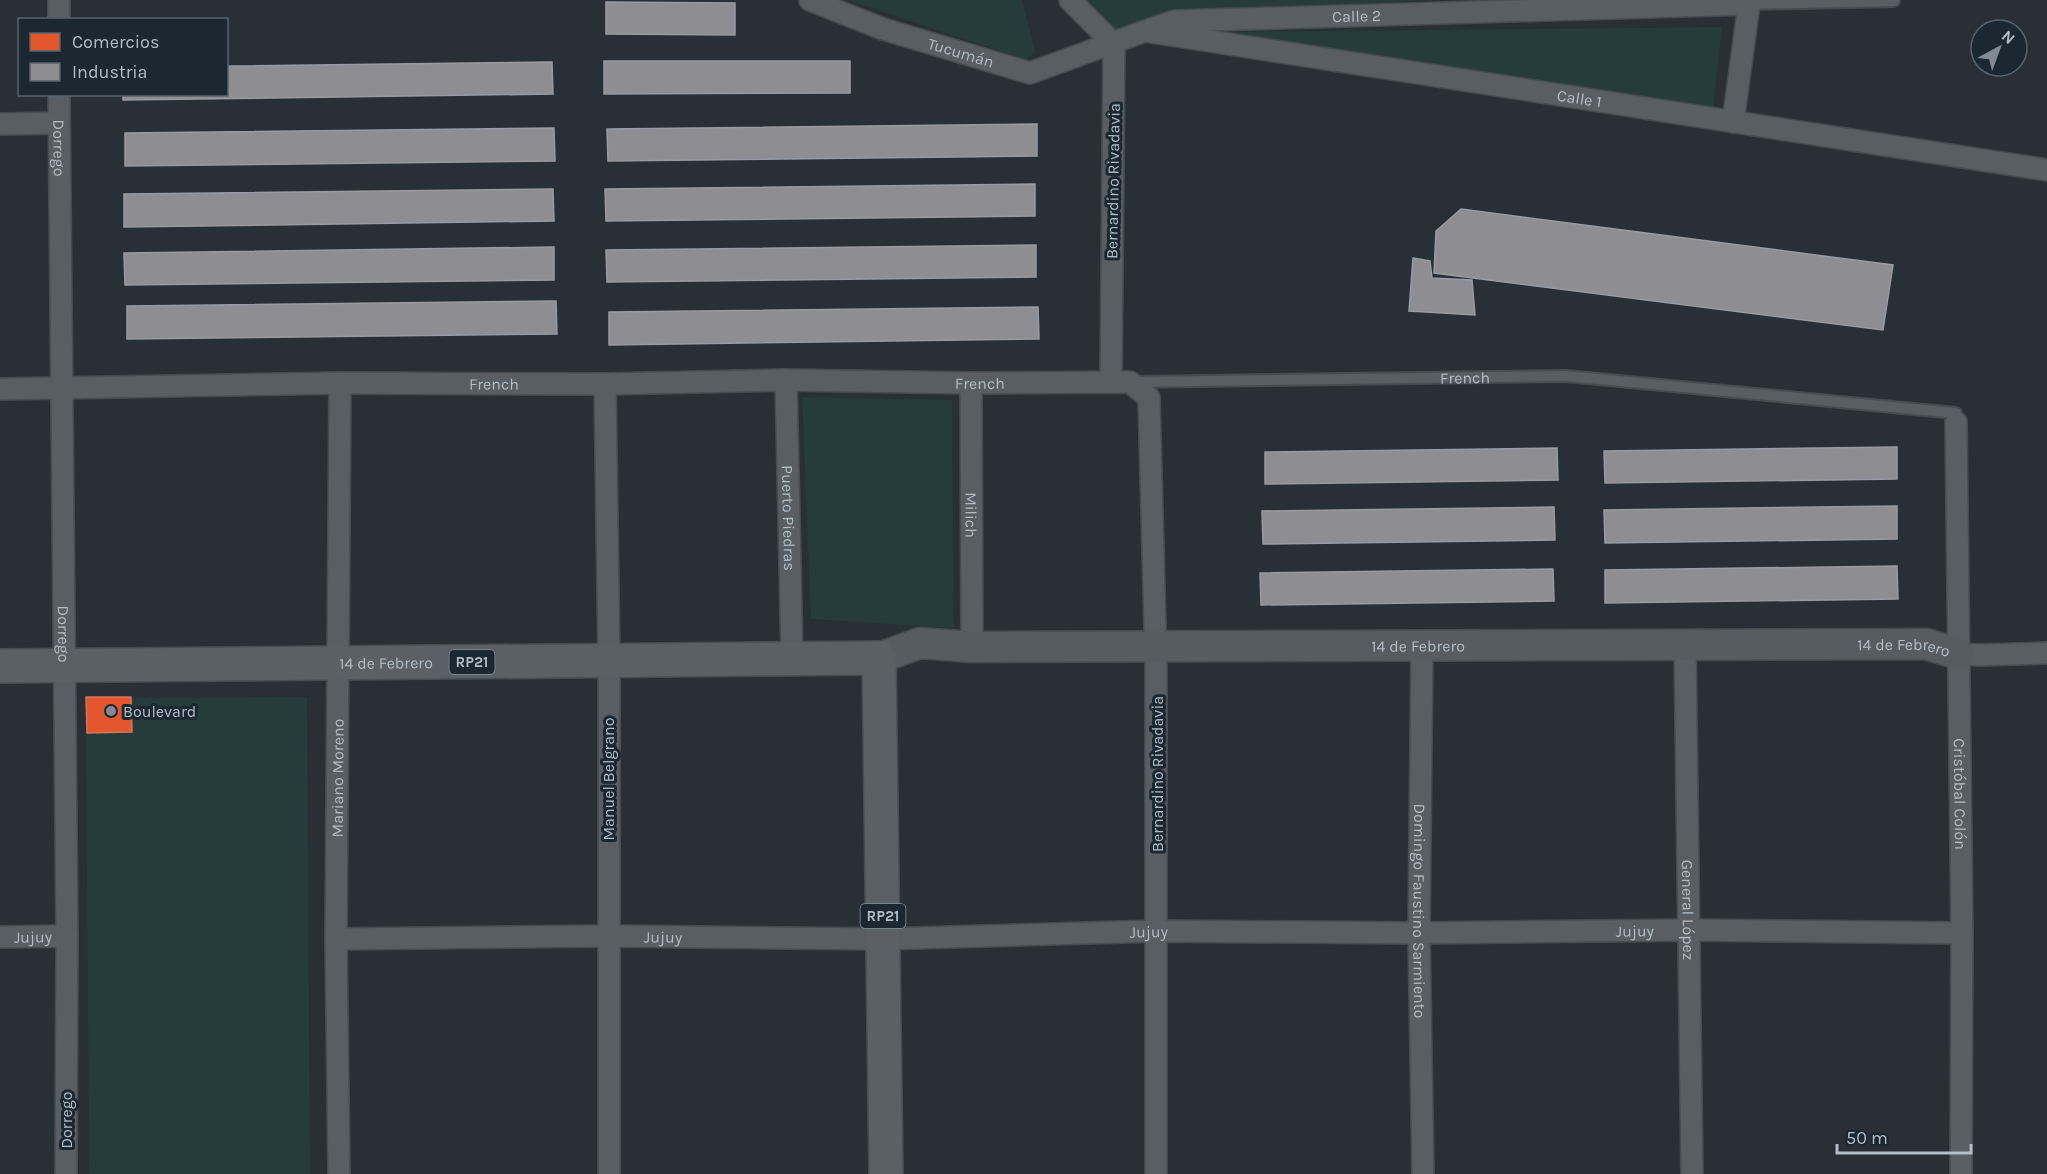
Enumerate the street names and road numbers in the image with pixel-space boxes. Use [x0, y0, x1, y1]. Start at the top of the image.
street label: Calle 2 [1332, 5, 1381, 26]
street label: Tucumán [926, 34, 996, 71]
street label: Calle 1 [1556, 85, 1603, 111]
street label: Bernardino Rivadavia [1102, 103, 1124, 259]
street label: Dorrego [50, 119, 69, 177]
street label: French [1440, 368, 1490, 387]
street label: French [955, 373, 1005, 393]
street label: French [469, 374, 519, 393]
street label: Puerto Piedras [778, 465, 800, 571]
street label: Milich [962, 492, 981, 538]
street label: Dorrego [54, 605, 74, 663]
street label: 14 de Febrero [1857, 634, 1953, 661]
street label: 14 de Febrero [1371, 636, 1465, 655]
road number: RP21 [450, 650, 494, 674]
street label: 14 de Febrero [339, 653, 433, 672]
street label: Bernardino Rivadavia [1148, 696, 1167, 852]
street label: Manuel Belgrano [599, 718, 618, 840]
street label: Mariano Moreno [327, 719, 347, 837]
street label: Cristóbal Colón [1950, 738, 1971, 850]
street label: Domingo Faustino Sarmiento [1409, 803, 1430, 1019]
street label: General López [1678, 859, 1699, 960]
road number: RP21 [860, 904, 906, 928]
street label: Jujuy [1129, 921, 1169, 941]
street label: Jujuy [1616, 921, 1655, 940]
street label: Jujuy [14, 927, 53, 946]
street label: Jujuy [644, 927, 683, 946]
street label: Dorrego [57, 1092, 76, 1148]

